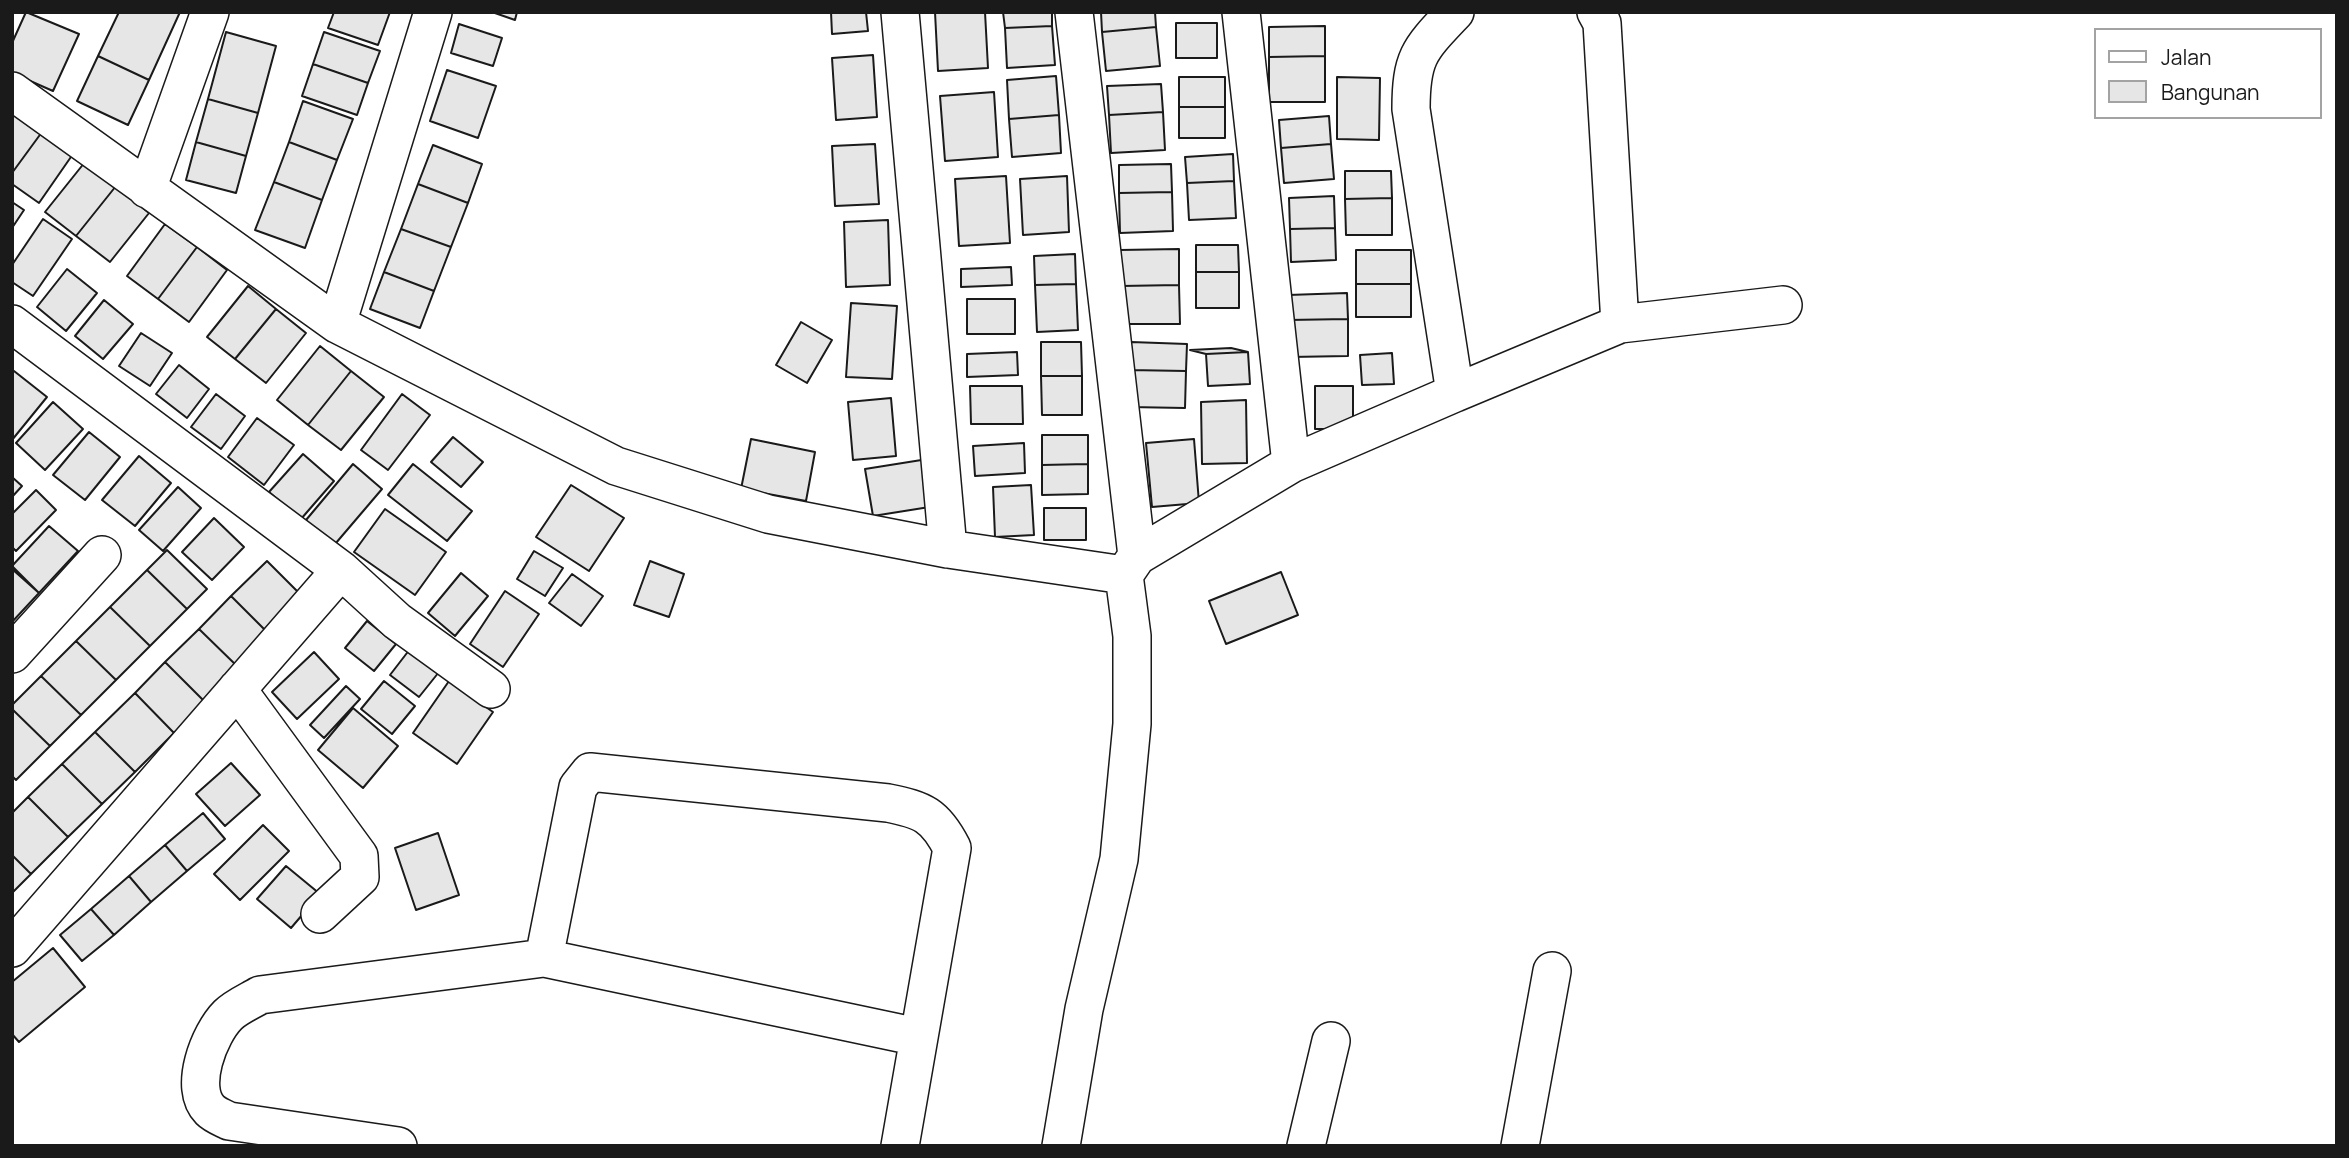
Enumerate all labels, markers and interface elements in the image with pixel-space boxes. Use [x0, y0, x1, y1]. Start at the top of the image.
legend [2094, 28, 2321, 119]
text: Jalan [2161, 43, 2211, 71]
text: Bangunan [2161, 78, 2260, 106]

